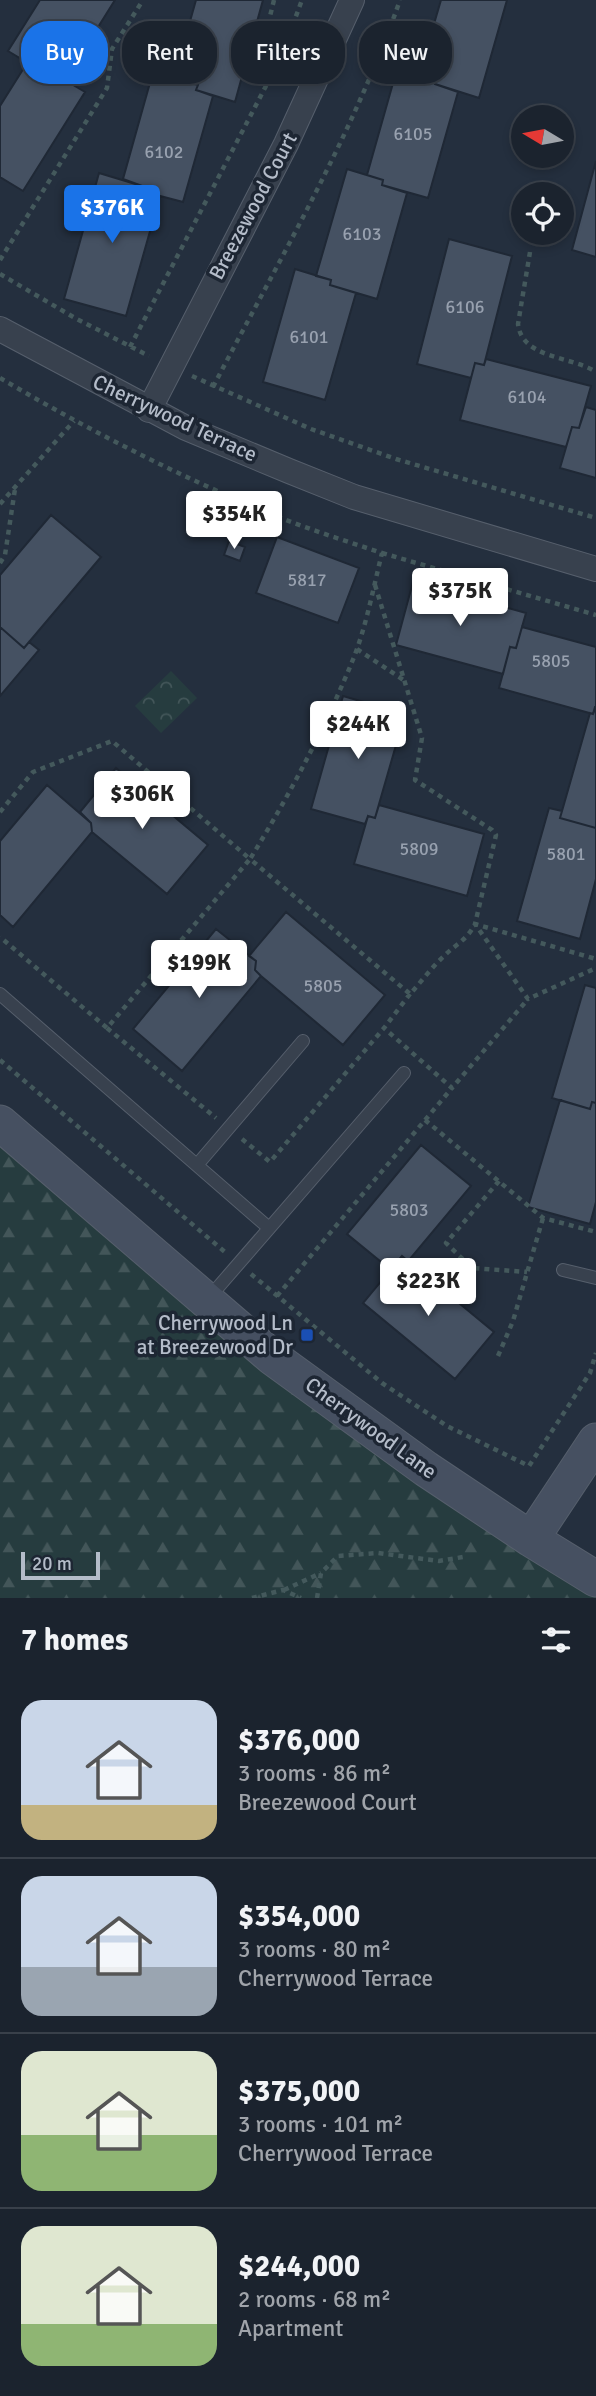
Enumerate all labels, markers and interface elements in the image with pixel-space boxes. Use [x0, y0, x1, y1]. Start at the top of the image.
chip: Buy [21, 21, 108, 84]
chip: Rent [122, 21, 217, 84]
chip: Filters [231, 21, 345, 84]
chip: New [359, 21, 452, 84]
north arrow [511, 105, 574, 168]
map controls [511, 105, 574, 245]
house number: 6105 [394, 123, 432, 145]
street label: Breezewood Court [203, 128, 303, 284]
house number: 6102 [145, 141, 183, 163]
button: locate [511, 182, 574, 245]
pin: $376K [63, 186, 161, 245]
text: $376K [80, 193, 144, 222]
house number: 6103 [343, 223, 381, 245]
house number: 6106 [446, 296, 484, 318]
house number: 6101 [290, 326, 328, 348]
street label: Cherrywood Terrace [89, 369, 261, 467]
house number: 6104 [508, 386, 547, 408]
pin: $354K [185, 491, 283, 551]
text: $354K [202, 499, 266, 528]
pin: $375K [411, 568, 509, 628]
house number: 5817 [288, 569, 326, 591]
text: $375K [428, 576, 492, 605]
house number: 5805 [532, 650, 570, 672]
pin: $244K [309, 702, 407, 761]
text: $244K [326, 709, 390, 738]
pin: $306K [93, 772, 191, 831]
text: $306K [110, 779, 174, 808]
house number: 5809 [400, 838, 438, 860]
house number: 5801 [547, 843, 585, 865]
pin: $199K [150, 940, 248, 1000]
text: $199K [167, 948, 231, 977]
house number: 5805 [304, 975, 342, 997]
house number: 5803 [390, 1199, 428, 1221]
pin: $223K [379, 1258, 477, 1318]
text: $223K [396, 1266, 460, 1295]
place label: Cherrywood Ln at Breezewood Dr [137, 1310, 293, 1360]
marker: Cherrywood Ln at Breezewood Dr [299, 1327, 315, 1343]
street label: Cherrywood Lane [300, 1372, 442, 1484]
scale bar [21, 1549, 100, 1581]
text: 20 m [32, 1552, 72, 1576]
icon: filters [537, 1621, 575, 1659]
text: 7 homes [21, 1622, 128, 1659]
text: $376,000 [238, 1722, 360, 1759]
icon: home [77, 1728, 161, 1812]
text: 3 rooms · 86 m² [238, 1759, 391, 1788]
text: Breezewood Court [238, 1788, 417, 1817]
text: $354,000 [238, 1898, 360, 1935]
icon: home [77, 1904, 161, 1988]
text: 3 rooms · 80 m² [238, 1935, 391, 1964]
text: Cherrywood Terrace [238, 1964, 433, 1993]
text: $375,000 [238, 2073, 360, 2110]
icon: home [77, 2079, 161, 2163]
text: 3 rooms · 101 m² [238, 2110, 403, 2139]
text: Cherrywood Terrace [238, 2139, 433, 2168]
text: $244,000 [238, 2248, 360, 2285]
icon: home [77, 2254, 161, 2338]
text: 2 rooms · 68 m² [238, 2285, 391, 2314]
text: Apartment [238, 2314, 343, 2343]

